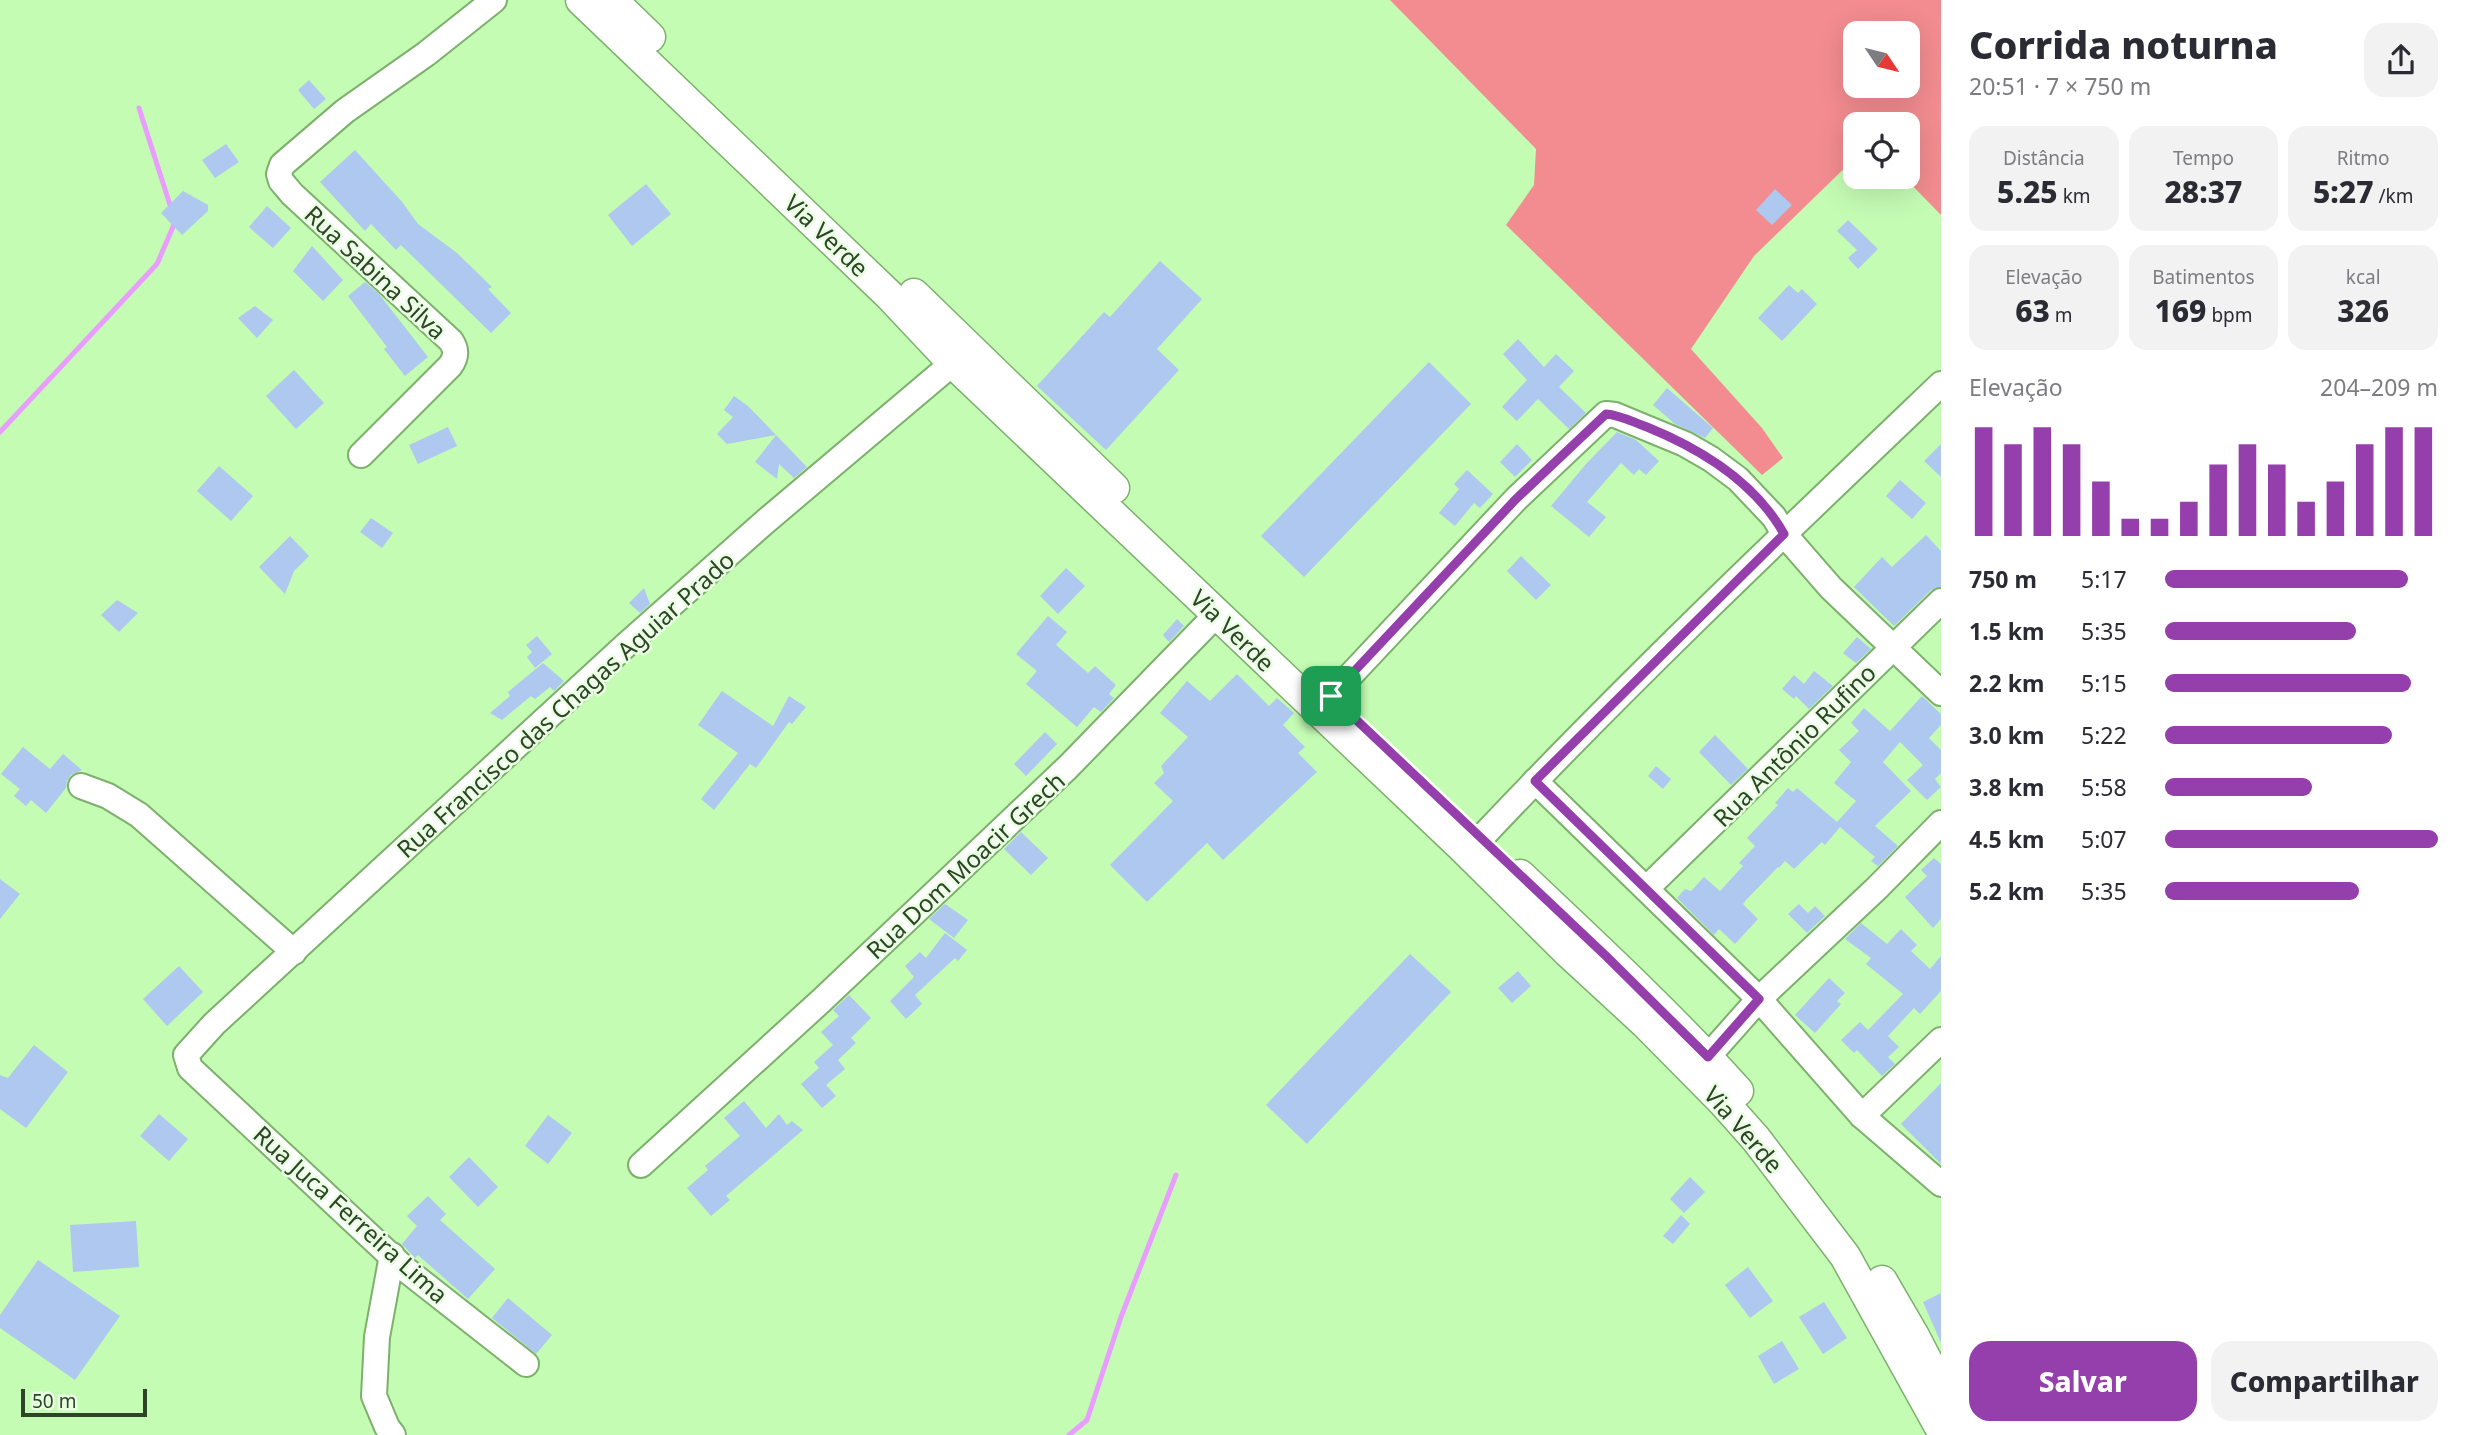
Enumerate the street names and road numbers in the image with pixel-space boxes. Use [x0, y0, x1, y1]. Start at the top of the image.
street label: Via Verde [778, 186, 876, 284]
street label: Rua Sabina Silva [298, 198, 454, 346]
street label: Rua Francisco das Chagas Aguiar Prado [389, 543, 741, 865]
street label: Via Verde [1184, 581, 1282, 679]
street label: Rua Antônio Rufino [1705, 656, 1883, 834]
street label: Rua Dom Moacir Grech [858, 764, 1072, 966]
street label: Via Verde [1697, 1078, 1791, 1180]
street label: Rua Juca Ferreira Lima [247, 1118, 455, 1310]

